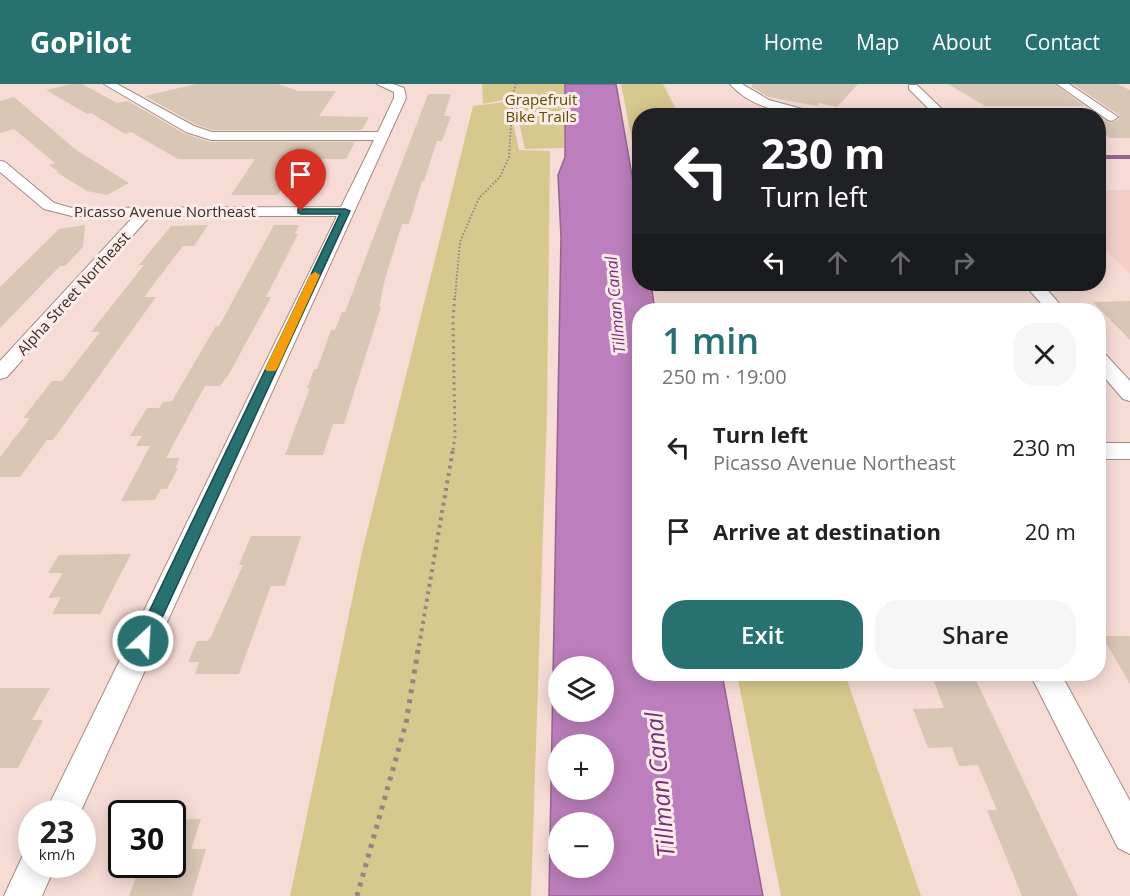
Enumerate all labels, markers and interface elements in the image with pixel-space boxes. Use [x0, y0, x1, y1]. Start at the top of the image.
text: GoPilot [30, 23, 132, 61]
text: Home [764, 28, 823, 56]
text: Map [856, 28, 899, 56]
text: About [932, 28, 992, 56]
text: Contact [1025, 28, 1100, 56]
park label: Grapefruit Bike Trails [505, 89, 577, 126]
text: 230 m [761, 124, 885, 181]
icon: left [662, 132, 740, 210]
pin [275, 149, 326, 211]
icon: arrive [284, 158, 317, 191]
text: Turn left [761, 178, 868, 215]
street label: Picasso Avenue Northeast [74, 201, 256, 221]
street label: Alpha Street Northeast [12, 227, 134, 359]
icon: left [758, 246, 791, 279]
icon: ahead [821, 246, 854, 279]
icon: ahead [884, 246, 917, 279]
icon: right [947, 246, 980, 279]
water label: Tillman Canal [600, 255, 630, 354]
text: 1 min [662, 316, 759, 365]
button: close [1013, 323, 1076, 386]
text: 250 m · 19:00 [662, 363, 787, 390]
text: Turn left [713, 419, 808, 449]
icon: left [662, 431, 695, 464]
text: 230 m [1012, 432, 1076, 462]
text: Picasso Avenue Northeast [713, 449, 956, 476]
icon: arrive [662, 515, 695, 548]
text: Arrive at destination [713, 516, 941, 546]
text: 20 m [1025, 516, 1076, 546]
button: Exit [662, 600, 863, 669]
button: Share [875, 600, 1076, 669]
position arrow [111, 609, 175, 673]
map controls [548, 656, 614, 878]
button: layers [548, 656, 614, 722]
water label: Tillman Canal [636, 710, 682, 859]
button: + [548, 734, 614, 800]
speed limit sign: 30 [108, 800, 186, 878]
text: 23 [40, 811, 74, 852]
button: − [548, 812, 614, 878]
text: km/h [39, 844, 75, 864]

